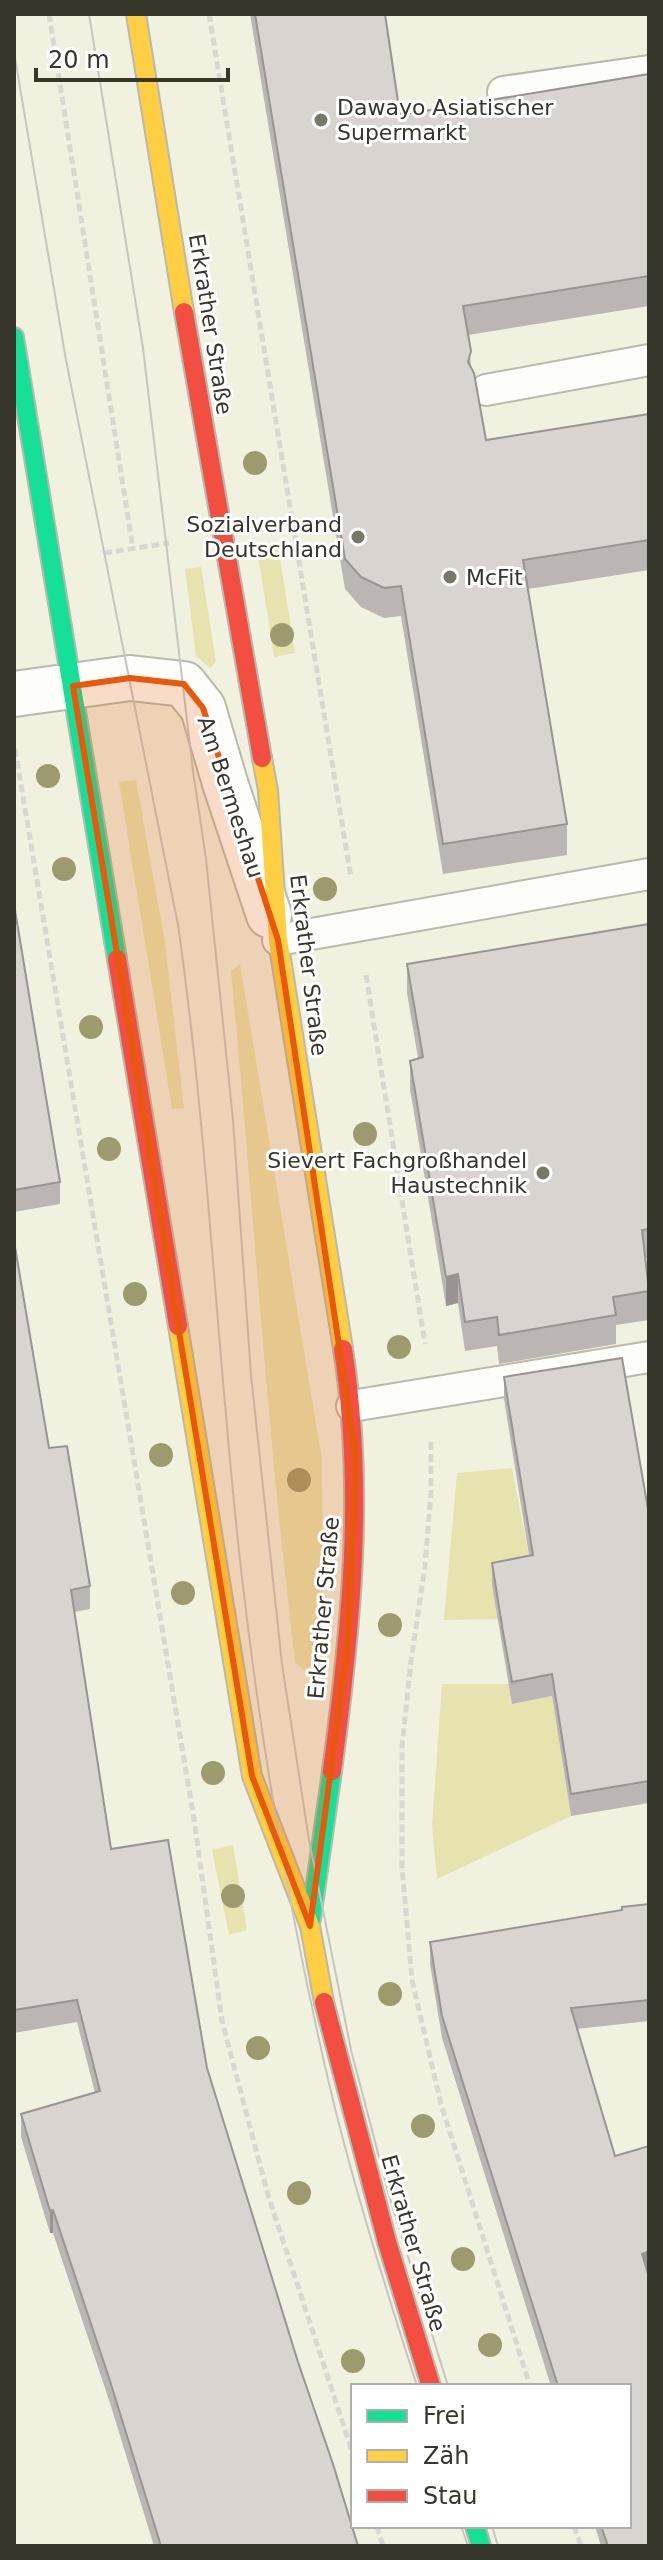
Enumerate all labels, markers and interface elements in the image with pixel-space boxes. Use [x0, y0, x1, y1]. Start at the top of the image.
scale bar [36, 32, 228, 82]
text: 20 m [48, 46, 110, 74]
place label: Dawayo Asiatischer Supermarkt [337, 95, 554, 145]
marker: Dawayo Asiatischer Supermarkt [312, 111, 330, 129]
street label: Erkrather Straße [184, 232, 237, 416]
place label: Sozialverband Deutschland [186, 512, 342, 562]
marker: Sozialverband Deutschland [349, 528, 367, 546]
place label: McFit [466, 565, 523, 590]
marker: McFit [441, 568, 459, 586]
street label: Am Bermeshau [193, 713, 268, 881]
street label: Erkrather Straße [285, 873, 332, 1057]
place label: Sievert Fachgroßhandel Haustechnik [267, 1148, 527, 1198]
marker: Sievert Fachgroßhandel Haustechnik [534, 1164, 552, 1182]
street label: Erkrather Straße [303, 1516, 344, 1700]
street label: Erkrather Straße [376, 2152, 451, 2334]
legend [351, 2384, 631, 2528]
text: Frei [423, 2402, 466, 2430]
text: Zäh [423, 2442, 469, 2470]
text: Stau [423, 2482, 478, 2510]

